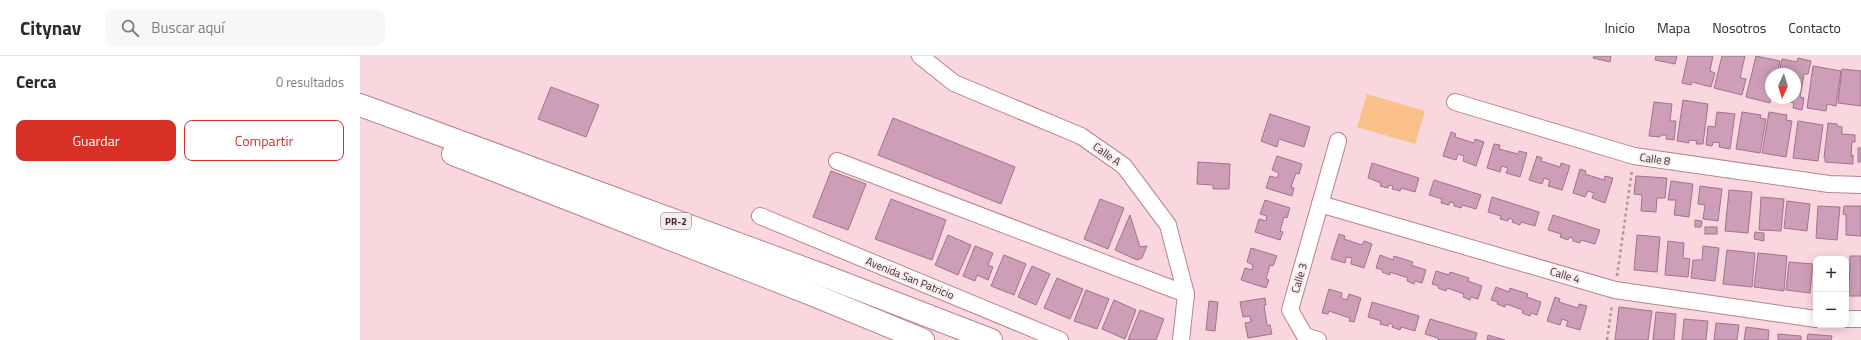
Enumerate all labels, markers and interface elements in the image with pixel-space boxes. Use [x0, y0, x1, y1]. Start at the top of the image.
search box [105, 10, 385, 46]
text: Citynav [20, 13, 81, 42]
text: Buscar aquí [151, 16, 225, 39]
icon: search [119, 17, 141, 39]
text: Inicio [1604, 17, 1635, 38]
text: Mapa [1657, 17, 1690, 38]
text: Nosotros [1712, 17, 1766, 38]
text: Contacto [1788, 17, 1841, 38]
north arrow [1765, 68, 1801, 104]
text: Cerca [16, 69, 56, 95]
text: 0 resultados [276, 72, 344, 92]
button: Guardar [16, 120, 176, 161]
button: Compartir [184, 120, 344, 161]
street label: Calle A [1090, 139, 1125, 170]
street label: Calle 8 [1639, 149, 1671, 169]
road number: PR-2 [661, 213, 691, 229]
street label: Avenida San Patricio [863, 253, 957, 303]
map controls [1813, 256, 1849, 328]
button: + [1813, 256, 1849, 292]
street label: Calle 3 [1287, 261, 1311, 295]
street label: Calle 4 [1548, 263, 1582, 287]
button: − [1813, 292, 1849, 328]

